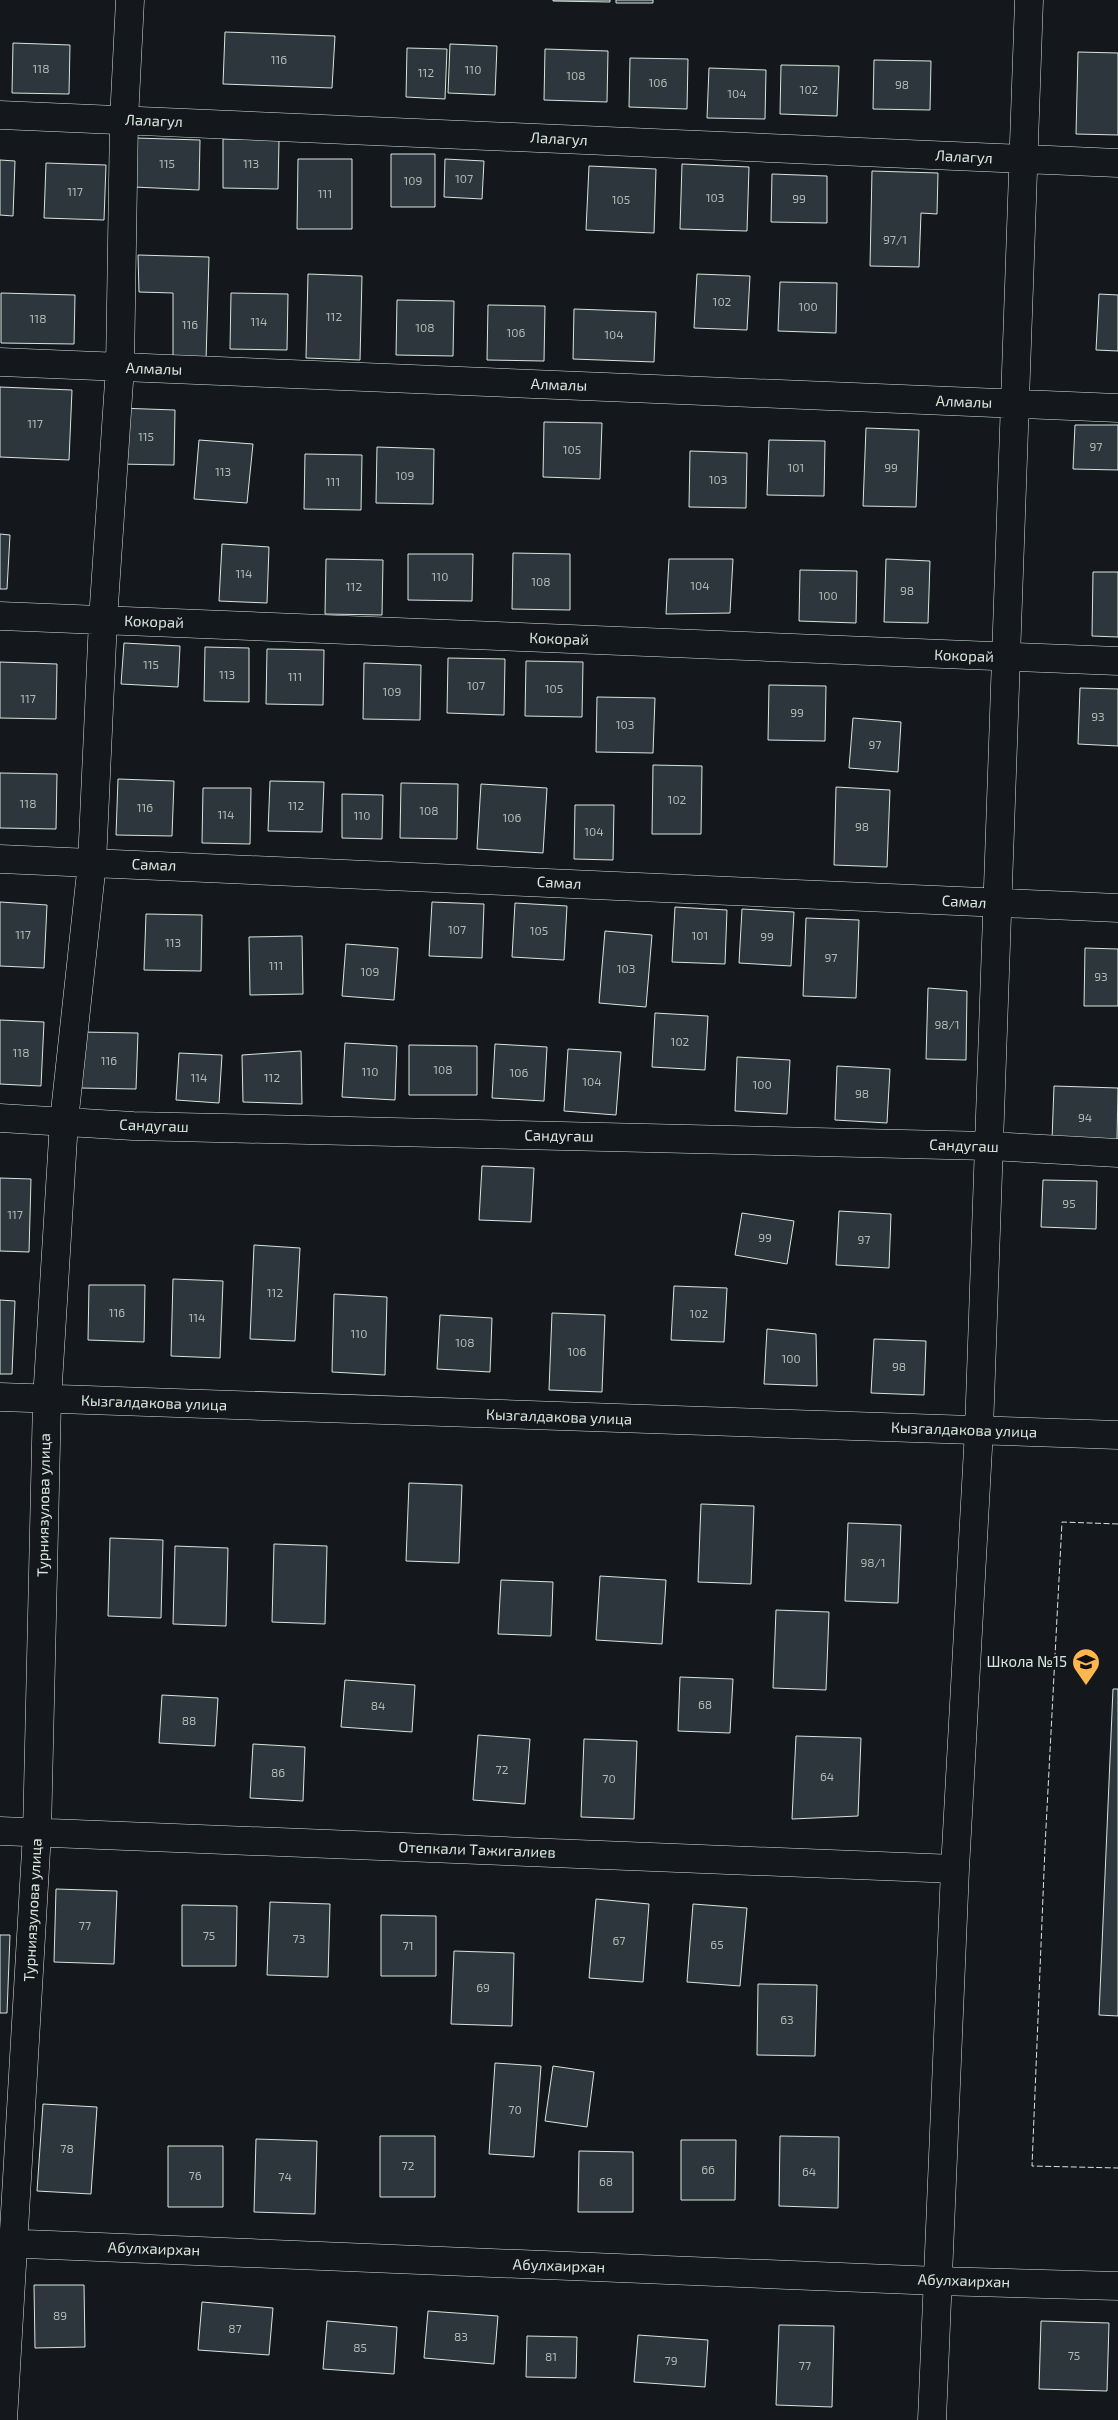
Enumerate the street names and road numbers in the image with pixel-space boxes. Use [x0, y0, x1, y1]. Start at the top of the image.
street label: Лалагул [125, 110, 183, 131]
street label: Лалагул [530, 128, 588, 149]
street label: Лалагул [935, 146, 993, 167]
street label: Алмалы [125, 358, 183, 378]
street label: Алмалы [530, 374, 588, 394]
street label: Алмалы [935, 391, 993, 411]
street label: Кокорай [124, 611, 184, 631]
street label: Кокорай [529, 628, 589, 648]
street label: Кокорай [934, 645, 994, 665]
street label: Самал [131, 854, 177, 874]
street label: Самал [536, 872, 582, 892]
street label: Самал [941, 891, 987, 911]
street label: Сандугаш [119, 1115, 189, 1136]
street label: Сандугаш [524, 1125, 594, 1146]
street label: Сандугаш [929, 1135, 999, 1156]
street label: Кызгалдакова улица [81, 1390, 227, 1415]
street label: Кызгалдакова улица [486, 1404, 632, 1429]
street label: Кызгалдакова улица [891, 1417, 1037, 1442]
street label: Турниязулова улица [33, 1433, 54, 1577]
street label: Отепкали Тажигалиев [398, 1837, 556, 1861]
street label: Турниязулова улица [19, 1838, 46, 1982]
street label: Абулхаирхан [107, 2237, 201, 2260]
street label: Абулхаирхан [512, 2254, 606, 2277]
street label: Абулхаирхан [917, 2269, 1011, 2292]

